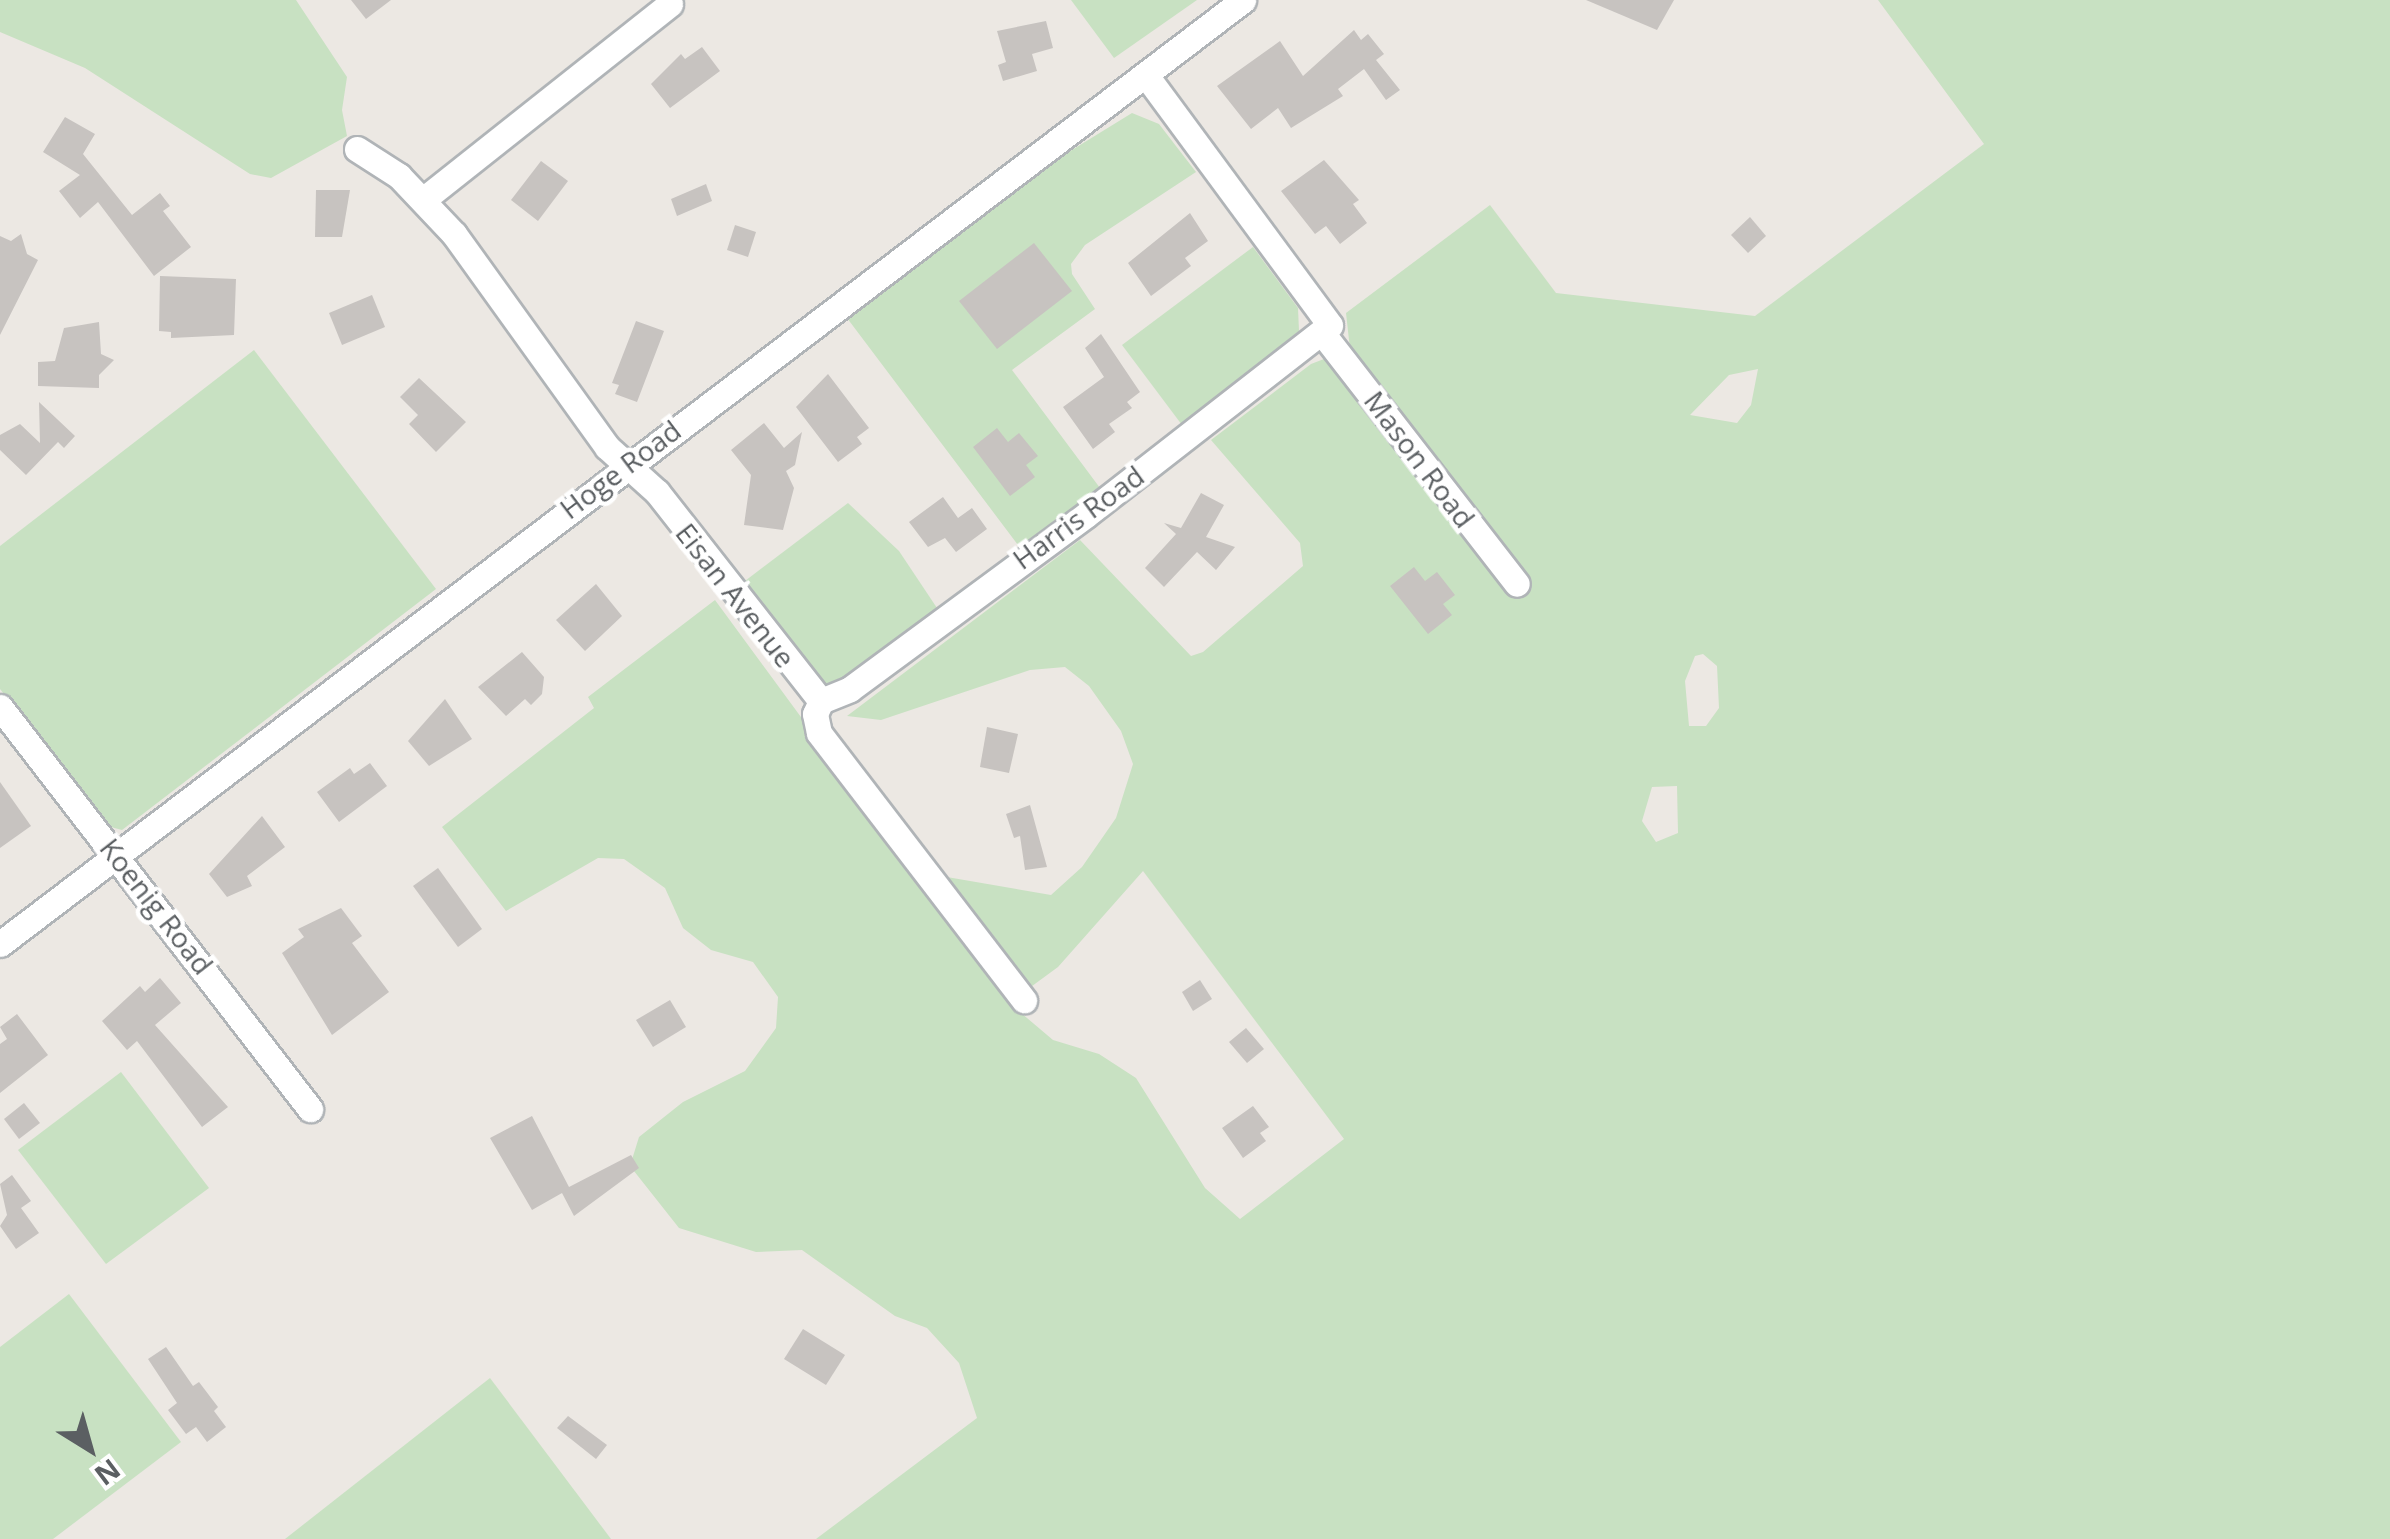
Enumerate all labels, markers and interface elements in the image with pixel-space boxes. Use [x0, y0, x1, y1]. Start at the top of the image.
street label: Mason Road [1358, 384, 1482, 534]
street label: Hoge Road [553, 413, 687, 525]
street label: Harris Road [1006, 458, 1150, 576]
street label: Eisan Avenue [669, 516, 803, 674]
street label: Koenig Road [94, 831, 220, 981]
north arrow [40, 1399, 140, 1499]
text: N [88, 1451, 129, 1495]

